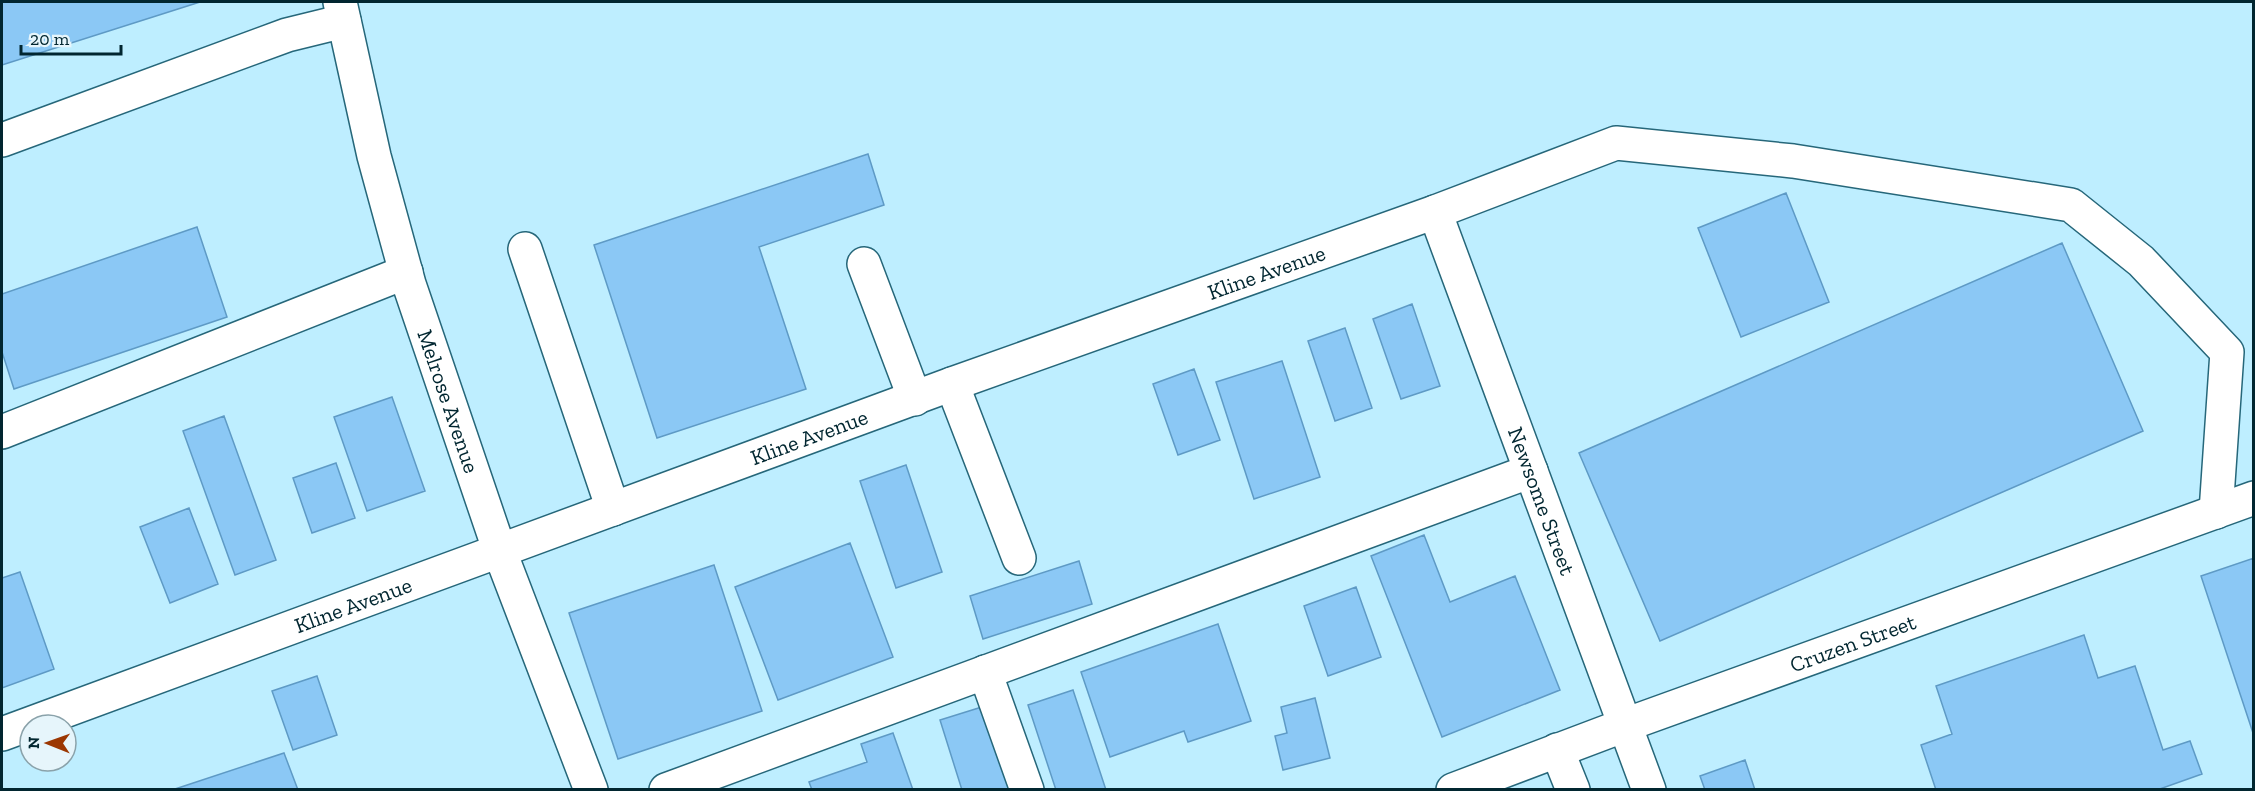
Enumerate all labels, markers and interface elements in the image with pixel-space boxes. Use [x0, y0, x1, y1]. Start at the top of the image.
scale bar [21, 18, 122, 56]
text: 20 m [30, 28, 70, 50]
street label: Kline Avenue [1204, 239, 1329, 306]
street label: Melrose Avenue [411, 326, 485, 476]
street label: Kline Avenue [747, 403, 872, 471]
street label: Newsome Street [1502, 423, 1581, 580]
street label: Kline Avenue [291, 571, 416, 639]
street label: Cruzen Street [1786, 608, 1920, 678]
north arrow [18, 713, 78, 773]
text: N [24, 736, 43, 749]

